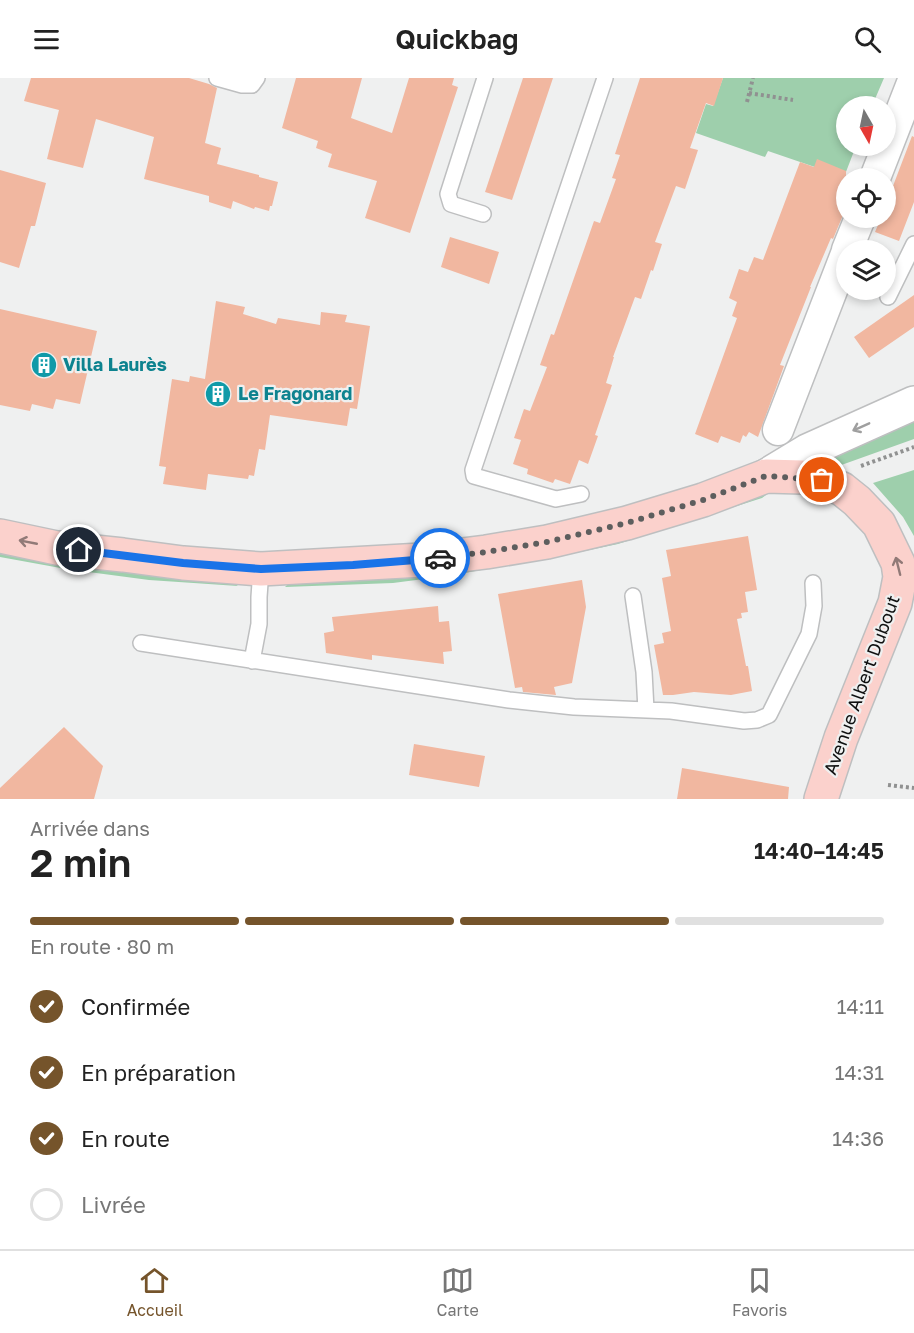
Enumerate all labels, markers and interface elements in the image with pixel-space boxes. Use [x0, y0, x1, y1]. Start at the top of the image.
icon: menu [30, 23, 63, 56]
text: Quickbag [395, 23, 519, 55]
icon: search [851, 23, 884, 56]
north arrow [836, 96, 896, 156]
map controls [836, 96, 896, 300]
button: locate [836, 168, 896, 228]
button: layers [836, 240, 896, 300]
building icon: Villa Laurès [29, 350, 59, 380]
place label: Villa Laurès [63, 353, 167, 375]
building icon: Le Fragonard [203, 379, 233, 409]
place label: Le Fragonard [238, 382, 352, 404]
one-way arrow [852, 422, 870, 434]
pin [796, 454, 847, 505]
icon: bag [805, 463, 838, 496]
pin [53, 524, 104, 575]
courier [410, 528, 470, 588]
icon: home [62, 533, 95, 566]
one-way arrow [19, 536, 38, 547]
icon: car [424, 542, 457, 575]
one-way arrow [891, 557, 903, 576]
street label: Avenue Albert Dubout [818, 592, 904, 777]
text: Arrivée dans [30, 816, 150, 840]
text: 14:40–14:45 [754, 837, 884, 864]
text: 2 min [30, 839, 131, 886]
text: En route · 80 m [30, 934, 174, 958]
icon: check [30, 990, 63, 1023]
text: Confirmée [81, 993, 190, 1020]
text: 14:11 [837, 994, 884, 1018]
icon: check [30, 1056, 63, 1089]
text: En préparation [81, 1059, 236, 1086]
text: 14:31 [835, 1060, 884, 1084]
icon: check [30, 1122, 63, 1155]
text: En route [81, 1125, 170, 1152]
text: 14:36 [832, 1126, 884, 1150]
text: Livrée [81, 1191, 146, 1218]
tab: Accueil [127, 1264, 183, 1320]
tab: Carte [437, 1264, 479, 1320]
tab: Favoris [732, 1264, 787, 1320]

